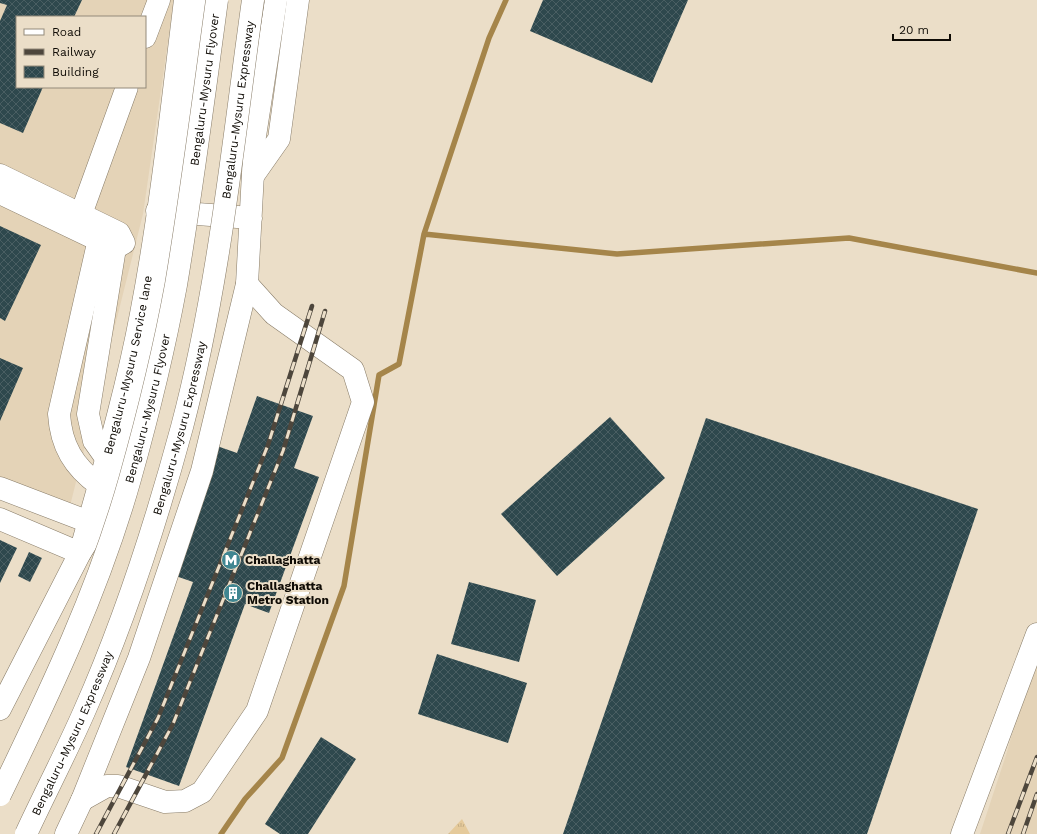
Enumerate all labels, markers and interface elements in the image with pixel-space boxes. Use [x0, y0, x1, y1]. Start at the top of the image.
street label: Bengaluru-Mysuru Flyover [187, 13, 222, 167]
legend [16, 16, 146, 88]
scale bar [893, 16, 950, 42]
street label: Bengaluru-Mysuru Expressway [219, 19, 257, 200]
text: 20 m [899, 23, 929, 37]
text: Road [52, 25, 81, 39]
text: Railway [52, 45, 97, 59]
text: Building [52, 65, 99, 79]
street label: Bengaluru-Mysuru Service lane [101, 275, 155, 456]
street label: Bengaluru-Mysuru Flyover [122, 332, 173, 485]
street label: Bengaluru-Mysuru Expressway [150, 339, 209, 517]
metro station icon: Challaghatta [220, 549, 242, 571]
place label: Challaghatta [245, 553, 321, 567]
place label: Challaghatta Metro Station [247, 579, 329, 607]
building icon: Challaghatta Metro Station [222, 582, 244, 604]
street label: Bengaluru-Mysuru Expressway [29, 648, 116, 818]

